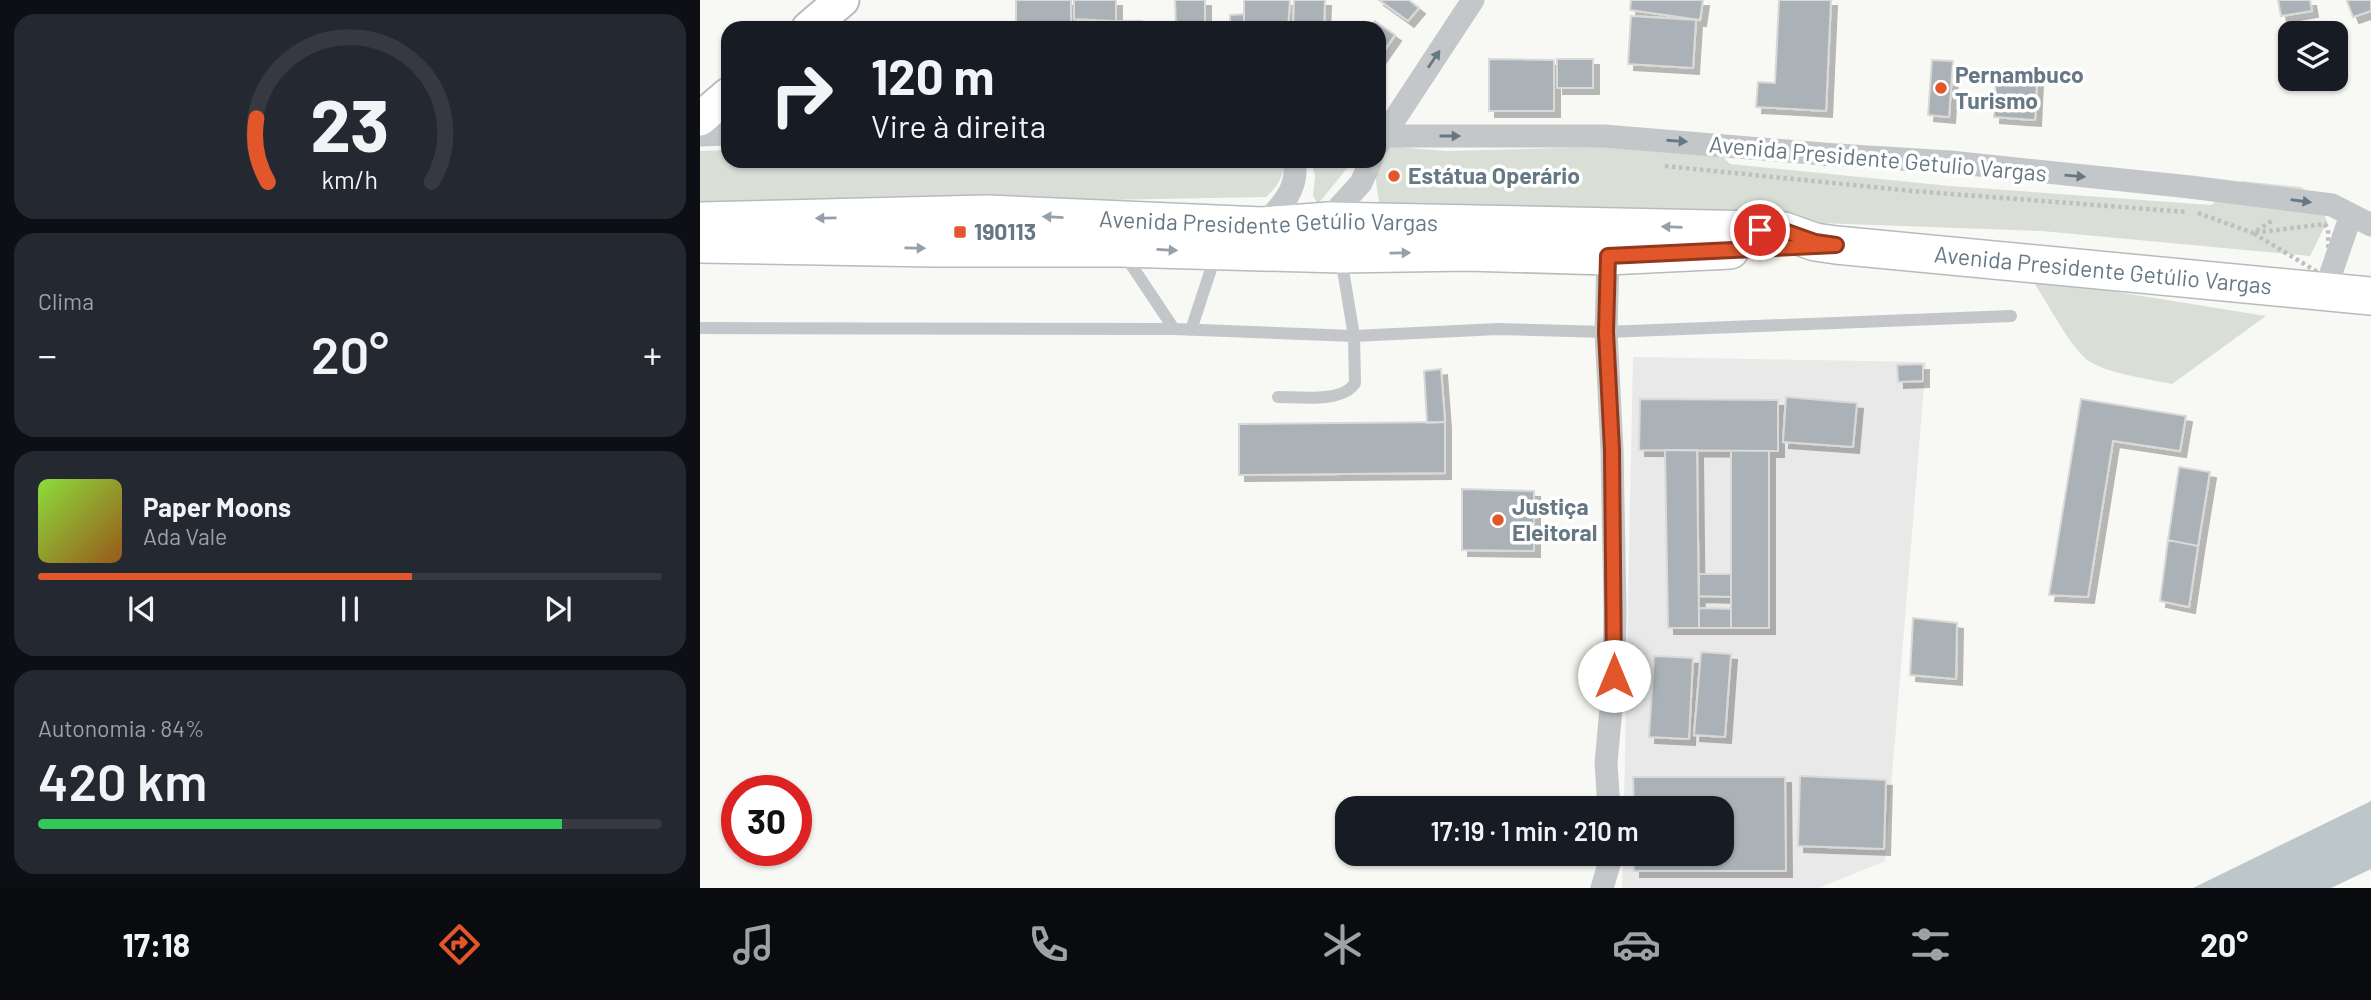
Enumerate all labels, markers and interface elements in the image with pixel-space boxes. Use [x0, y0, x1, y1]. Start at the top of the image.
map controls [2278, 21, 2348, 91]
button: layers [2278, 21, 2348, 91]
text: 120 m [871, 46, 994, 105]
icon: right [756, 49, 847, 140]
one-way arrow [1427, 49, 1440, 69]
place label: Pernambuco Turismo [1955, 60, 2084, 114]
text: 23 [310, 80, 390, 168]
marker: Pernambuco Turismo [1933, 80, 1949, 96]
text: Vire à direita [871, 106, 1046, 144]
street label: Avenida Presidente Getulio Vargas [1708, 129, 2048, 187]
one-way arrow [1439, 130, 1461, 142]
one-way arrow [1666, 136, 1688, 147]
place label: Estátua Operário [1408, 161, 1580, 189]
text: km/h [322, 164, 378, 194]
marker: Estátua Operário [1386, 168, 1402, 184]
one-way arrow [2064, 171, 2086, 182]
one-way arrow [2290, 196, 2312, 207]
pin [1730, 200, 1790, 260]
street label: Avenida Presidente Getúlio Vargas [1099, 204, 1438, 239]
one-way arrow [1042, 211, 1064, 222]
icon: arrive [1741, 211, 1779, 249]
one-way arrow [815, 212, 837, 223]
place label: 190113 [974, 217, 1036, 245]
one-way arrow [1661, 221, 1683, 232]
marker: 190113 [952, 224, 968, 240]
street label: Avenida Presidente Getúlio Vargas [1933, 239, 2273, 299]
one-way arrow [904, 242, 926, 254]
one-way arrow [1156, 245, 1178, 256]
one-way arrow [1389, 248, 1411, 259]
text: Clima [38, 287, 94, 315]
text: 20° [311, 322, 389, 384]
text: − [38, 331, 57, 377]
text: + [643, 331, 662, 377]
text: Paper Moons [143, 491, 291, 522]
place label: Justiça Eleitoral [1512, 492, 1597, 546]
marker: Justiça Eleitoral [1490, 512, 1506, 528]
text: Ada Vale [143, 522, 227, 550]
icon: previous [123, 590, 161, 628]
icon: pause [331, 590, 369, 628]
icon: next [539, 590, 577, 628]
position arrow [1577, 639, 1651, 713]
text: Autonomia · 84% [38, 714, 204, 742]
text: 420 km [38, 749, 207, 811]
speed limit sign: 30 [721, 775, 812, 866]
text: 17:19 · 1 min · 210 m [1430, 815, 1639, 846]
icon: directions [435, 920, 484, 969]
icon: music [729, 920, 778, 969]
icon: phone [1024, 920, 1073, 969]
icon: climate [1318, 920, 1367, 969]
icon: car [1612, 920, 1661, 969]
icon: filters [1906, 920, 1955, 969]
text: 17:18 [123, 925, 190, 963]
text: 20° [2200, 925, 2248, 963]

